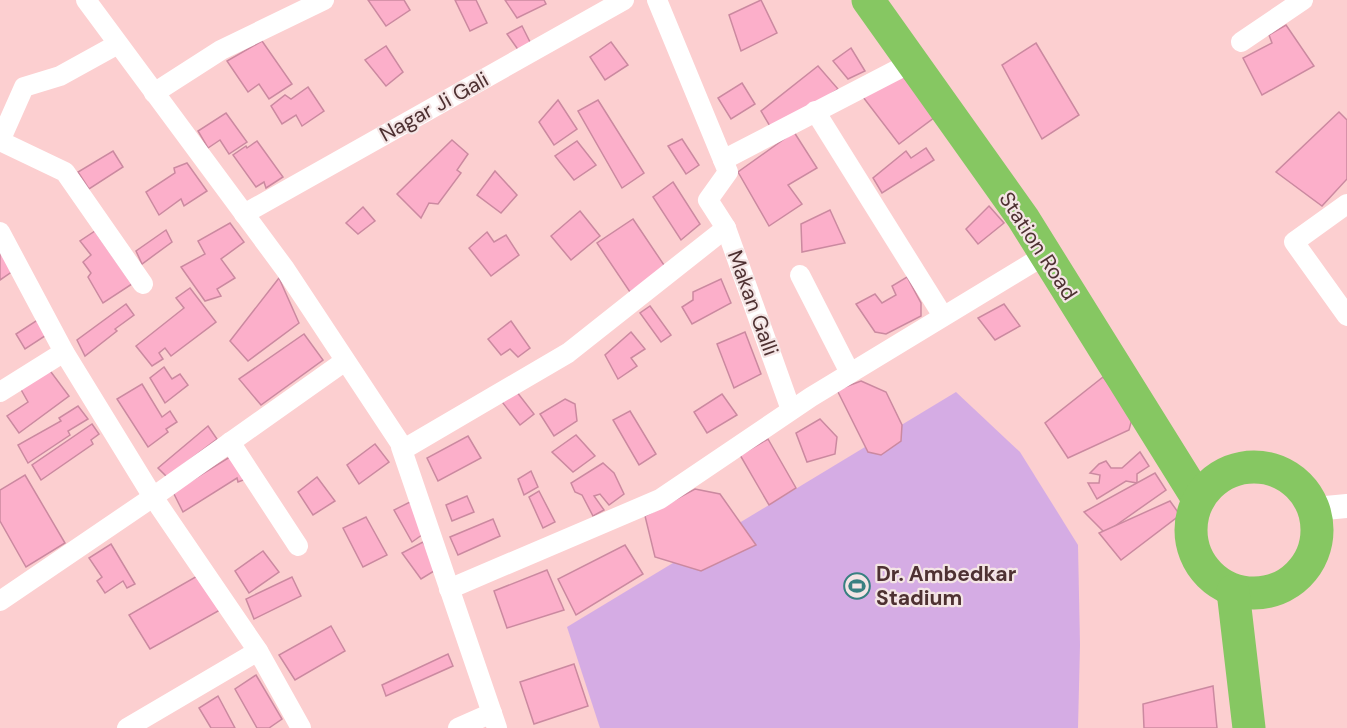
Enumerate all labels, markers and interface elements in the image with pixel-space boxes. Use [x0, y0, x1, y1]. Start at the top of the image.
street label: Nagar Ji Gali [374, 66, 494, 148]
street label: Station Road [993, 186, 1083, 306]
street label: Makan Galli [721, 246, 785, 360]
place label: Dr. Ambedkar Stadium [876, 560, 1017, 612]
sports icon: Dr. Ambedkar Stadium [842, 571, 872, 601]

